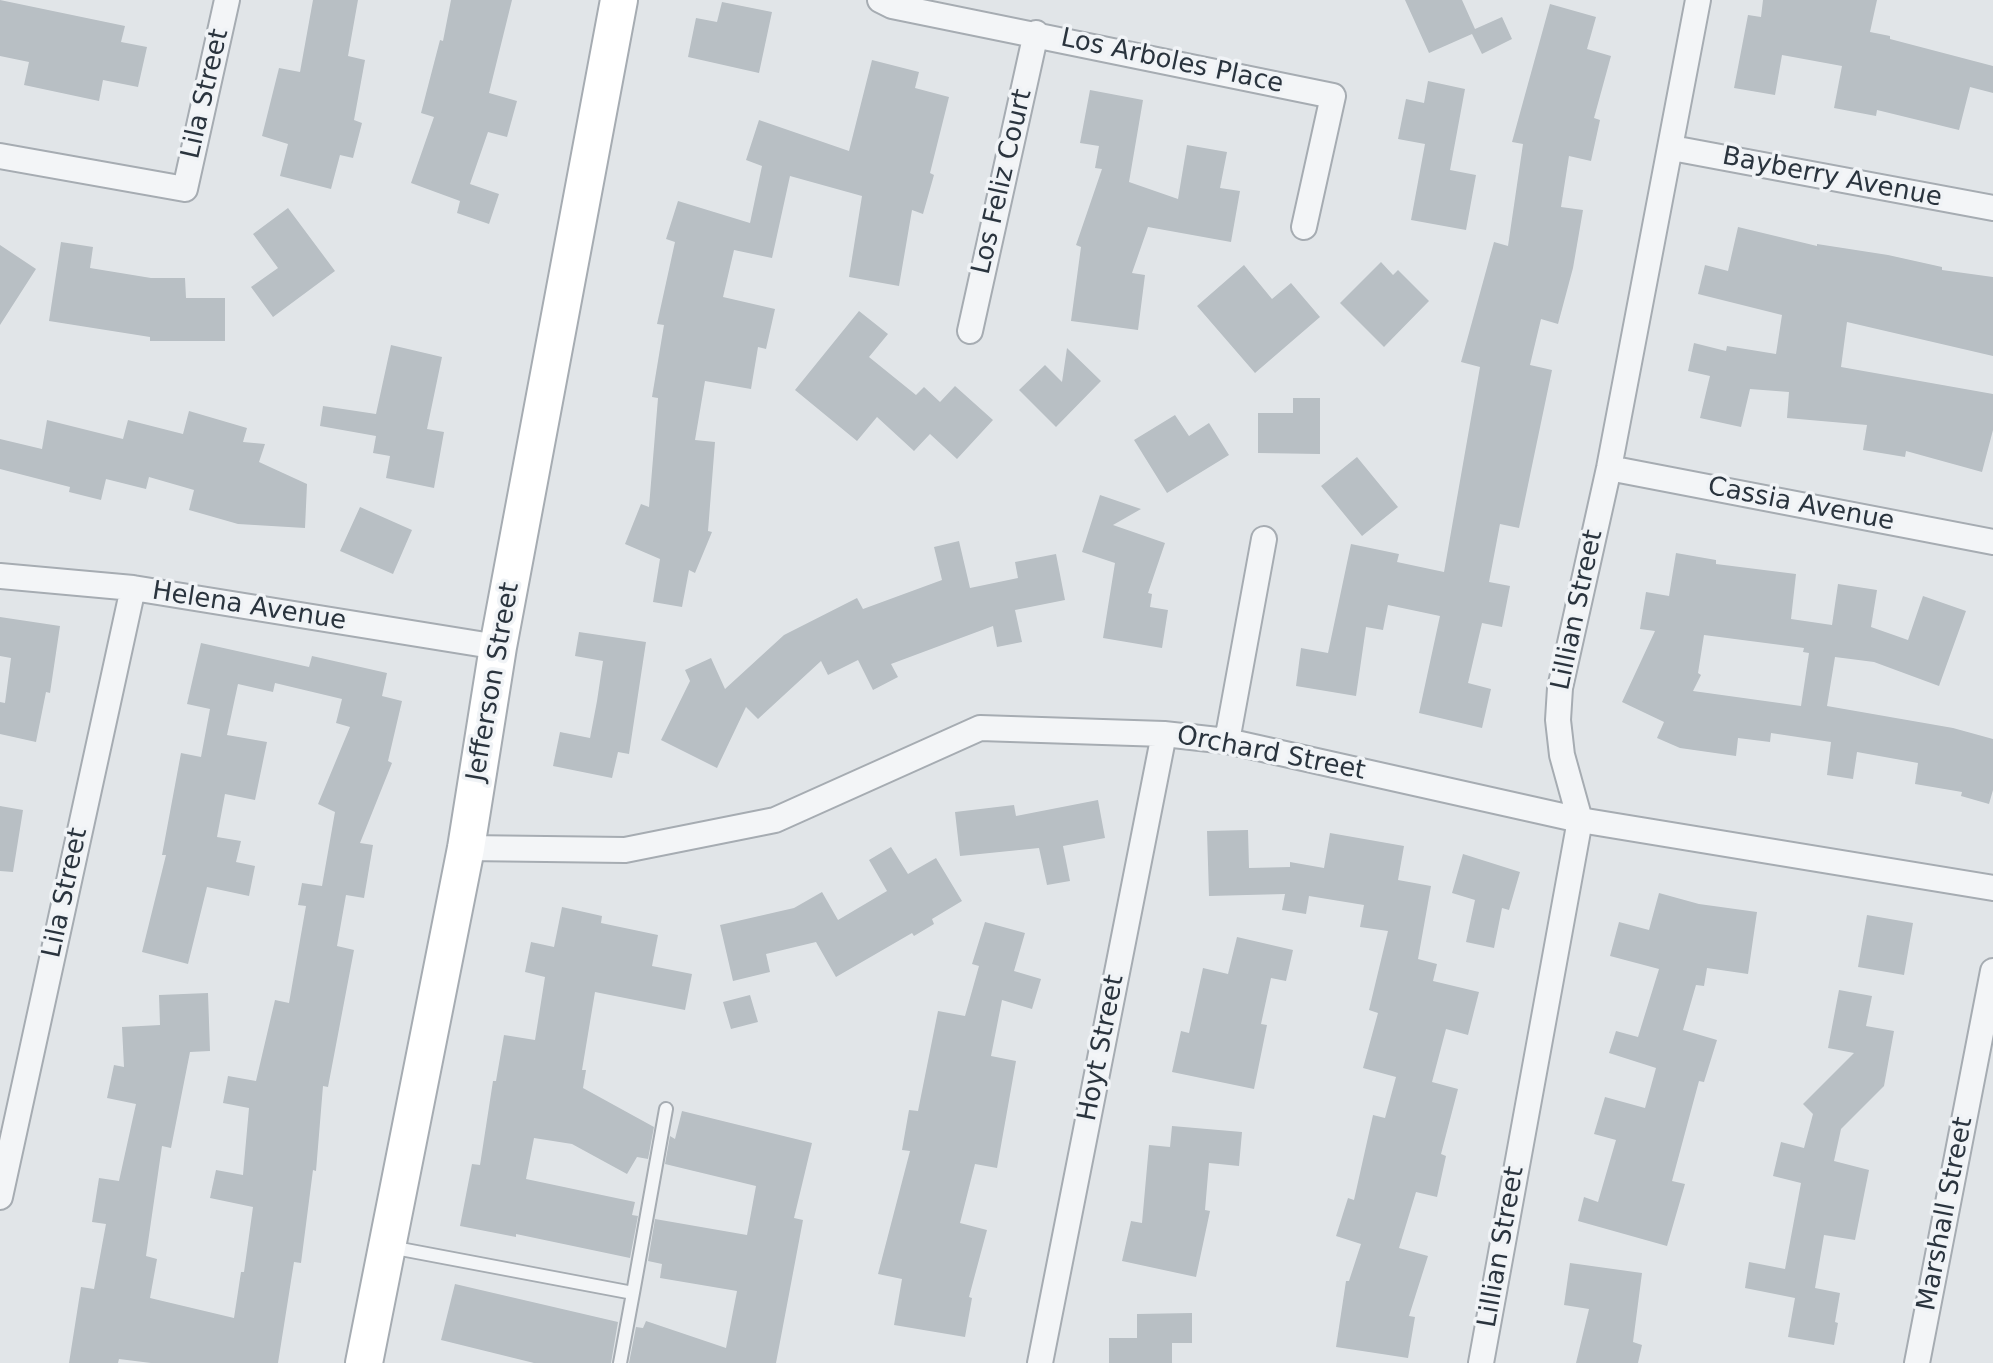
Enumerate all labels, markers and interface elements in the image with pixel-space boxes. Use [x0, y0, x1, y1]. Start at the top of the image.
street label: Los Arboles Place [1058, 23, 1286, 101]
street label: Lila Street [176, 26, 236, 162]
street label: Los Feliz Court [967, 86, 1039, 278]
street label: Bayberry Avenue [1720, 141, 1944, 215]
street label: Cassia Avenue [1705, 472, 1897, 538]
street label: Lillian Street [1546, 527, 1610, 693]
street label: Helena Avenue [150, 576, 348, 638]
street label: Jefferson Street [461, 580, 527, 784]
street label: Orchard Street [1174, 720, 1368, 788]
street label: Lila Street [37, 825, 95, 961]
street label: Hoyt Street [1073, 972, 1131, 1124]
street label: Marshall Street [1912, 1114, 1980, 1314]
street label: Lillian Street [1472, 1164, 1532, 1330]

